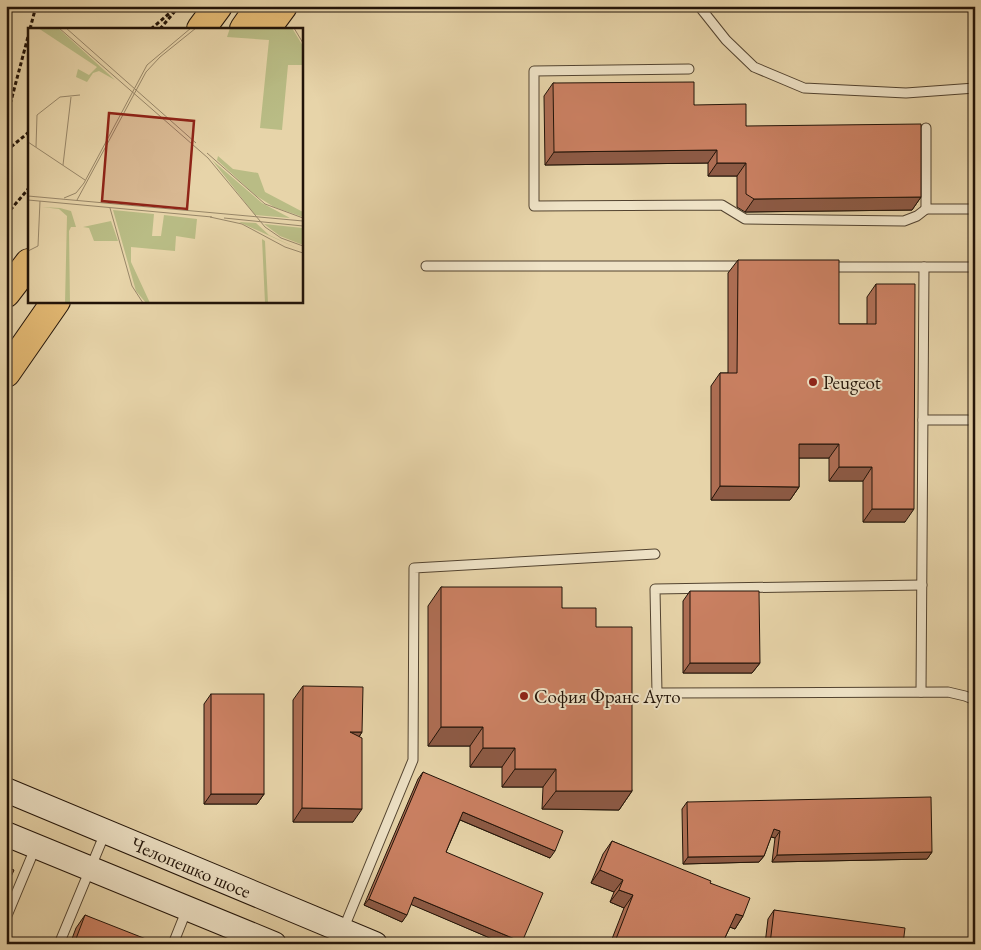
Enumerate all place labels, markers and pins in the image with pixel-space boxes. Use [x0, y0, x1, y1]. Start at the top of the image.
place label: Peugeot [823, 370, 881, 395]
marker: Peugeot [807, 376, 819, 388]
place label: София Франс Ауто [534, 684, 681, 709]
marker: София Франс Ауто [518, 690, 530, 702]

